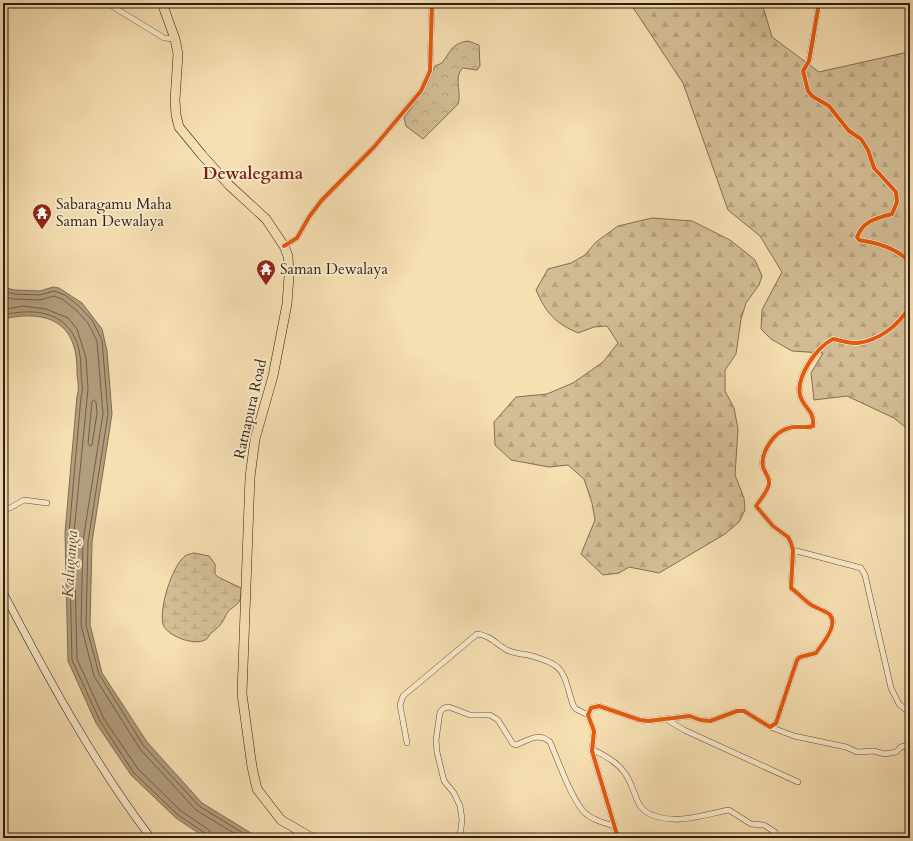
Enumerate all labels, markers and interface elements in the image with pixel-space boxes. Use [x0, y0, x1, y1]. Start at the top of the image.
district label: Dewalegama [203, 162, 304, 185]
place label: Sabaragamu Maha Saman Dewalaya [56, 194, 172, 231]
temple icon: Sabaragamu Maha Saman Dewalaya [31, 202, 53, 230]
temple icon: Saman Dewalaya [255, 258, 277, 286]
place label: Saman Dewalaya [280, 259, 388, 279]
street label: Ratnapura Road [229, 357, 271, 461]
water label: Kaluganga [57, 530, 83, 598]

